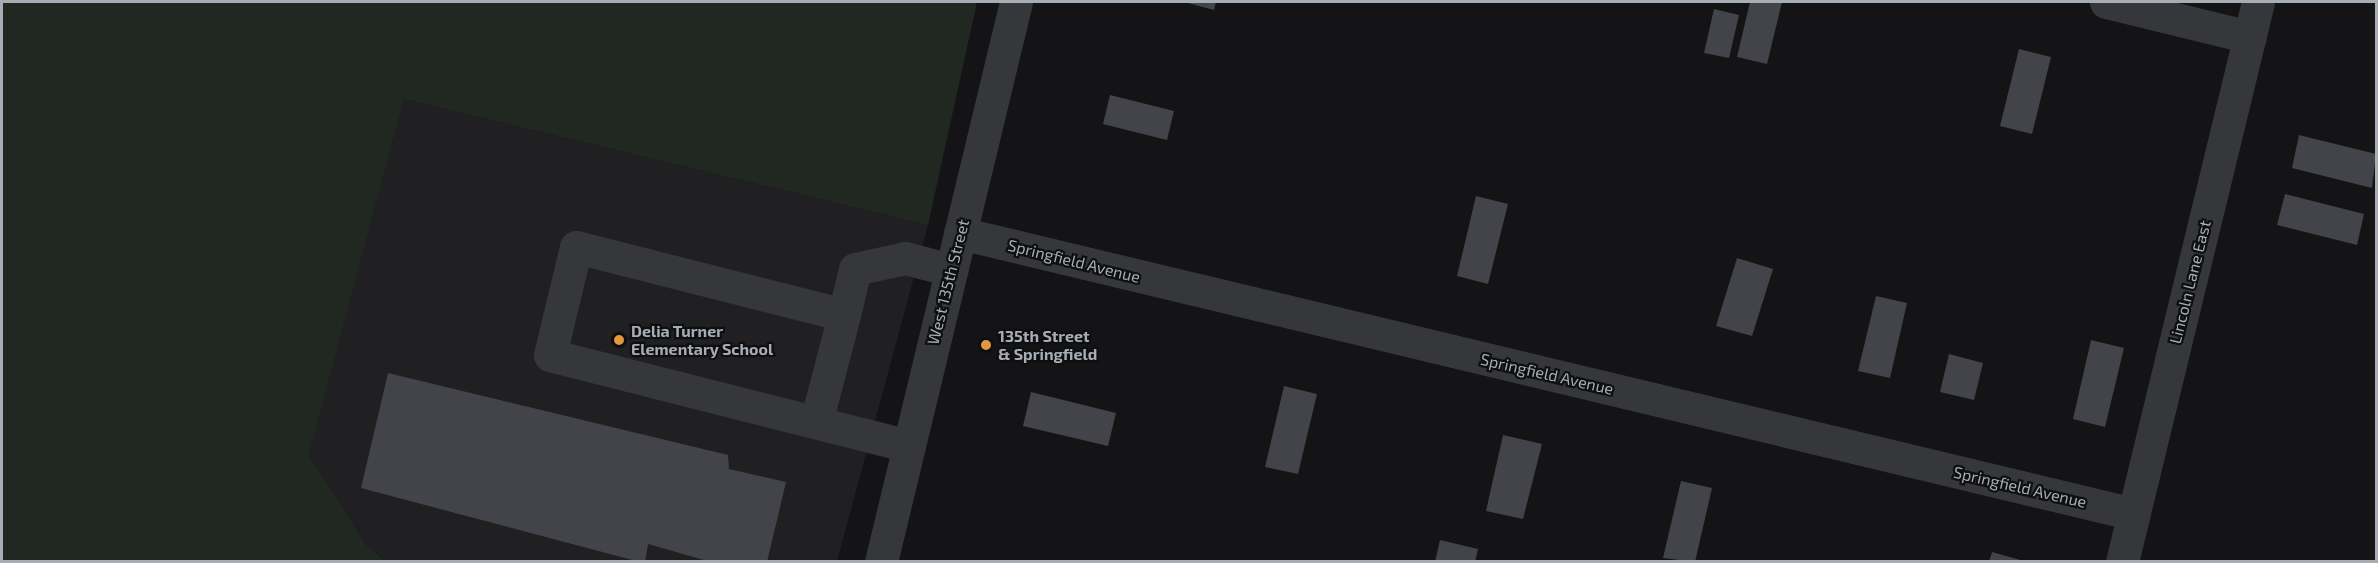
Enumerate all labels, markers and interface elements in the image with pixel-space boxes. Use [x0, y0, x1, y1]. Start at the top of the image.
street label: West 135th Street [923, 217, 973, 347]
street label: Lincoln Lane East [2165, 218, 2215, 346]
street label: Springfield Avenue [1006, 235, 1142, 287]
place label: Delia Turner Elementary School [631, 321, 774, 359]
place label: 135th Street & Springfield [998, 326, 1097, 364]
marker: Delia Turner Elementary School [612, 333, 626, 347]
marker: 135th Street & Springfield [979, 338, 993, 352]
street label: Springfield Avenue [1478, 349, 1616, 399]
street label: Springfield Avenue [1951, 462, 2089, 512]

